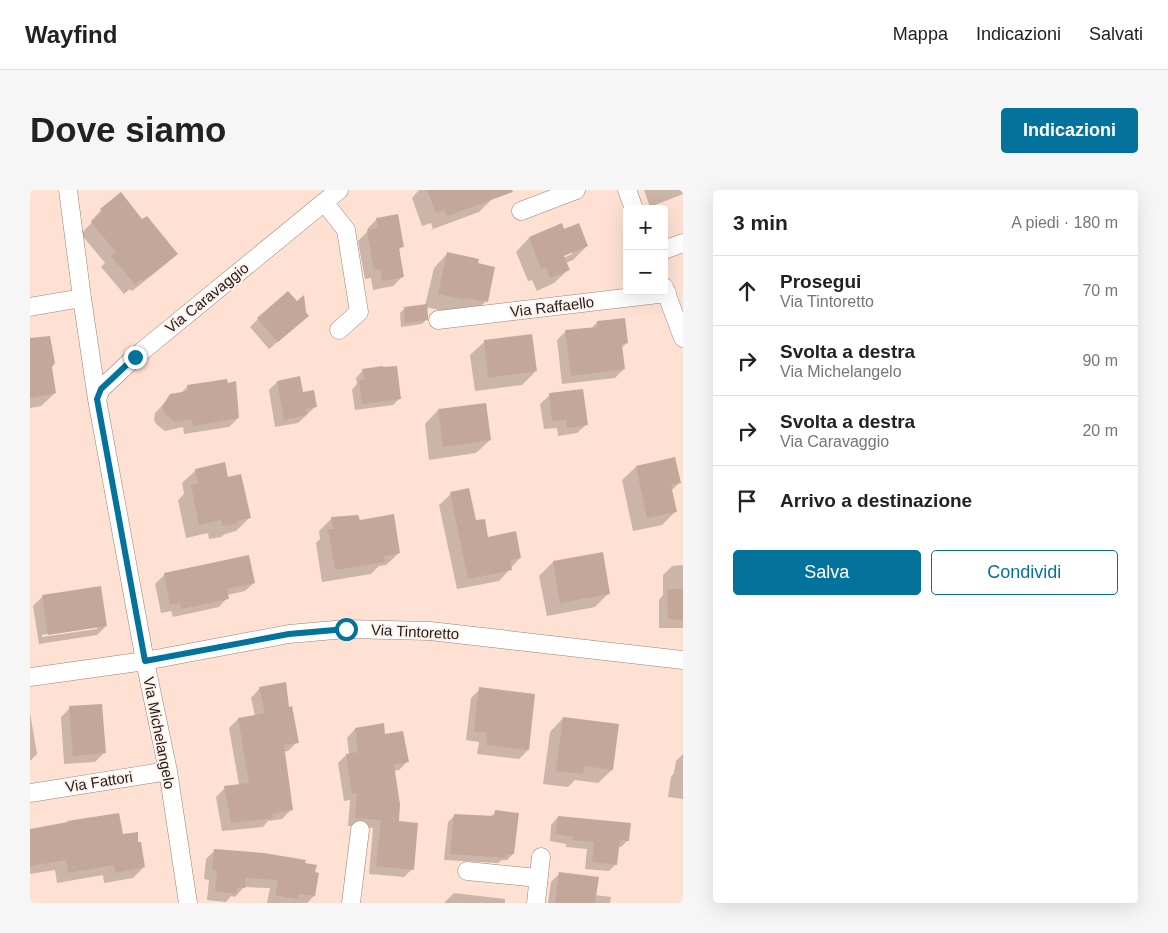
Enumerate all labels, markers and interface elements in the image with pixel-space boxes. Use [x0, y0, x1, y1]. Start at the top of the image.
text: Wayfind [25, 21, 117, 48]
text: Mappa [893, 24, 948, 44]
text: Indicazioni [976, 24, 1061, 44]
text: Salvati [1089, 24, 1143, 44]
button: Indicazioni [1001, 108, 1138, 153]
text: Dove siamo [30, 110, 226, 149]
map controls [623, 205, 668, 295]
button: + [623, 205, 668, 250]
text: 3 min [733, 211, 788, 234]
text: A piedi · 180 m [1011, 214, 1118, 231]
button: − [623, 250, 668, 295]
street label: Via Caravaggio [162, 259, 252, 336]
text: Prosegui [780, 271, 861, 292]
icon: ahead [733, 277, 761, 305]
text: 70 m [1082, 282, 1118, 299]
street label: Via Raffaello [509, 293, 595, 320]
text: Via Tintoretto [780, 293, 874, 310]
text: Svolta a destra [780, 341, 915, 362]
route end [124, 346, 147, 369]
icon: right [733, 347, 761, 375]
text: 90 m [1082, 352, 1118, 369]
text: Via Michelangelo [780, 363, 902, 380]
text: Svolta a destra [780, 411, 915, 432]
icon: right [733, 417, 761, 445]
text: 20 m [1082, 422, 1118, 439]
text: Via Caravaggio [780, 433, 889, 450]
icon: arrive [733, 487, 761, 515]
text: Arrivo a destinazione [780, 490, 972, 511]
button: Salva [733, 550, 921, 595]
button: Condividi [931, 550, 1118, 595]
route start [335, 618, 358, 641]
street label: Via Tintoretto [371, 621, 459, 642]
street label: Via Michelangelo [140, 675, 179, 790]
street label: Via Fattori [64, 768, 134, 795]

